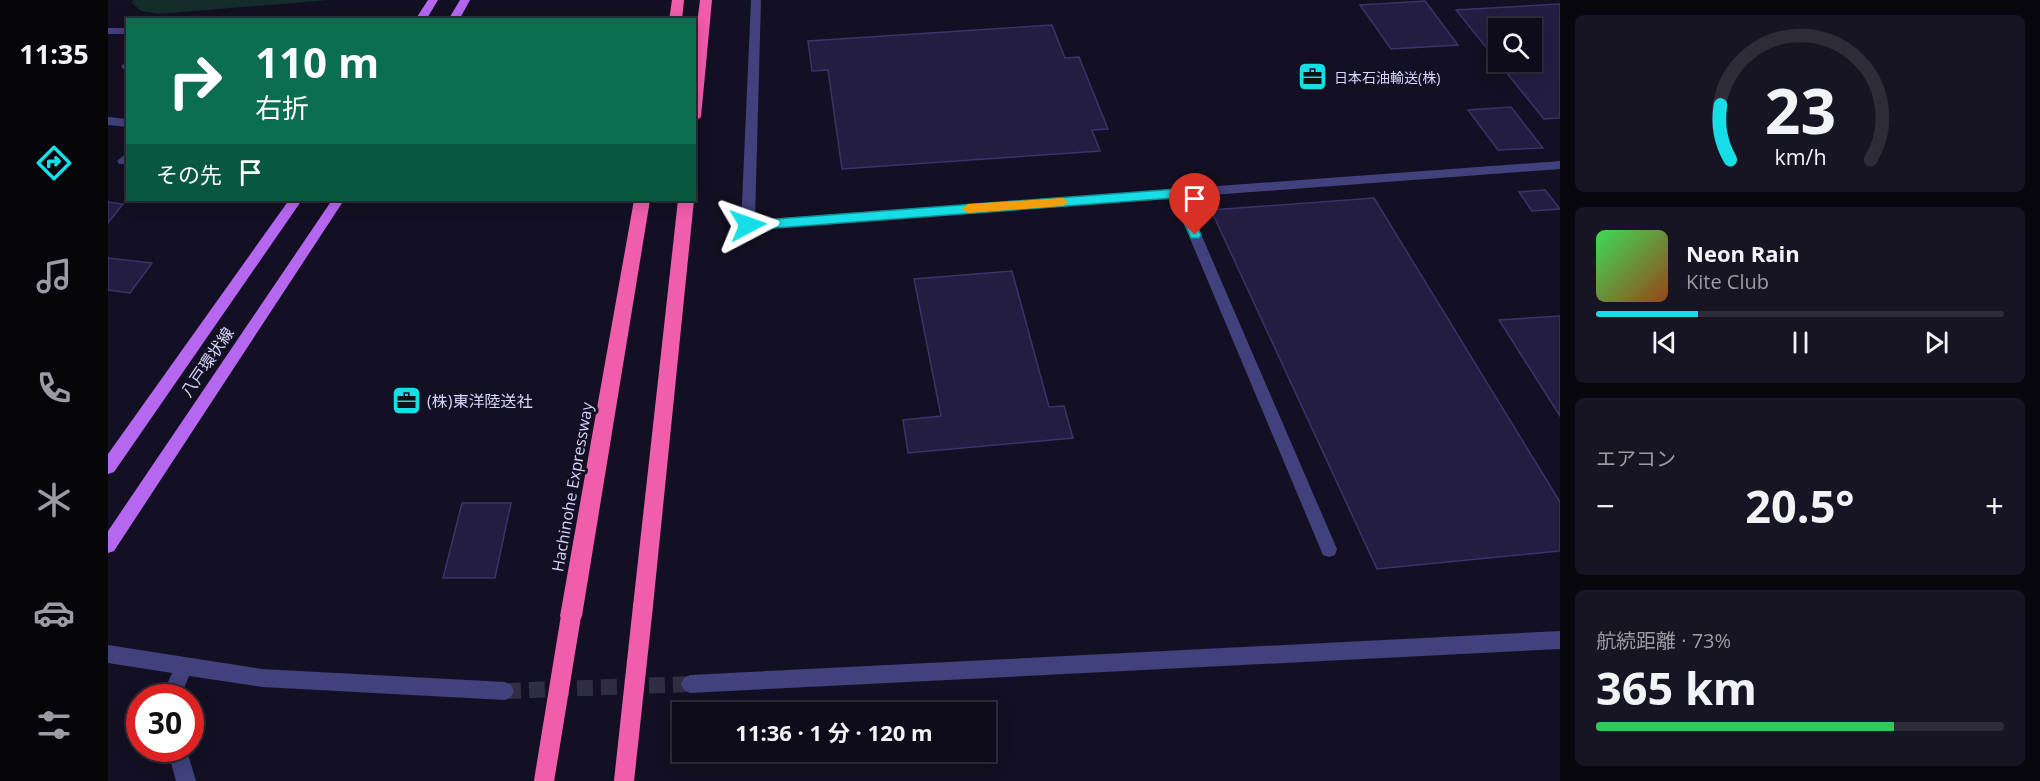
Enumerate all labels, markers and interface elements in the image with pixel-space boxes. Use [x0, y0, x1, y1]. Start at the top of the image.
map controls [1488, 18, 1542, 72]
button: search [1488, 18, 1542, 72]
text: 110 m [255, 33, 379, 90]
text: 11:35 [19, 35, 89, 72]
icon: right [156, 42, 234, 120]
office icon: 日本石油輸送(株) [1297, 61, 1329, 93]
text: 23 [1764, 67, 1836, 152]
place label: 日本石油輸送(株) [1334, 68, 1440, 87]
text: 右折 [255, 89, 309, 126]
icon: directions [33, 142, 75, 184]
text: km/h [1774, 143, 1826, 172]
icon: arrive [234, 156, 267, 189]
text: その先 [156, 159, 222, 189]
pin [1169, 173, 1220, 235]
icon: arrive [1178, 182, 1211, 215]
position arrow [716, 193, 780, 257]
text: Neon Rain [1686, 238, 1800, 268]
icon: music [33, 255, 75, 297]
text: Kite Club [1686, 268, 1769, 295]
street label: 八戸環状線 [176, 323, 238, 401]
icon: previous [1648, 326, 1681, 359]
icon: pause [1784, 326, 1817, 359]
icon: next [1920, 326, 1953, 359]
icon: phone [33, 367, 75, 409]
office icon: (株)東洋陸送社 [390, 385, 422, 417]
place label: (株)東洋陸送社 [427, 390, 532, 412]
street label: Hachinohe Expressway [546, 400, 598, 573]
text: エアコン [1596, 445, 1676, 472]
text: 20.5° [1745, 475, 1855, 536]
icon: climate [33, 479, 75, 521]
text: − [1596, 483, 1615, 528]
text: + [1985, 483, 2004, 528]
icon: car [33, 592, 75, 634]
text: 航続距離 · 73% [1596, 627, 1731, 654]
text: 365 km [1596, 657, 1757, 718]
speed limit sign: 30 [126, 684, 204, 762]
icon: filters [33, 704, 75, 746]
text: 11:36 · 1 分 · 120 m [735, 717, 933, 747]

